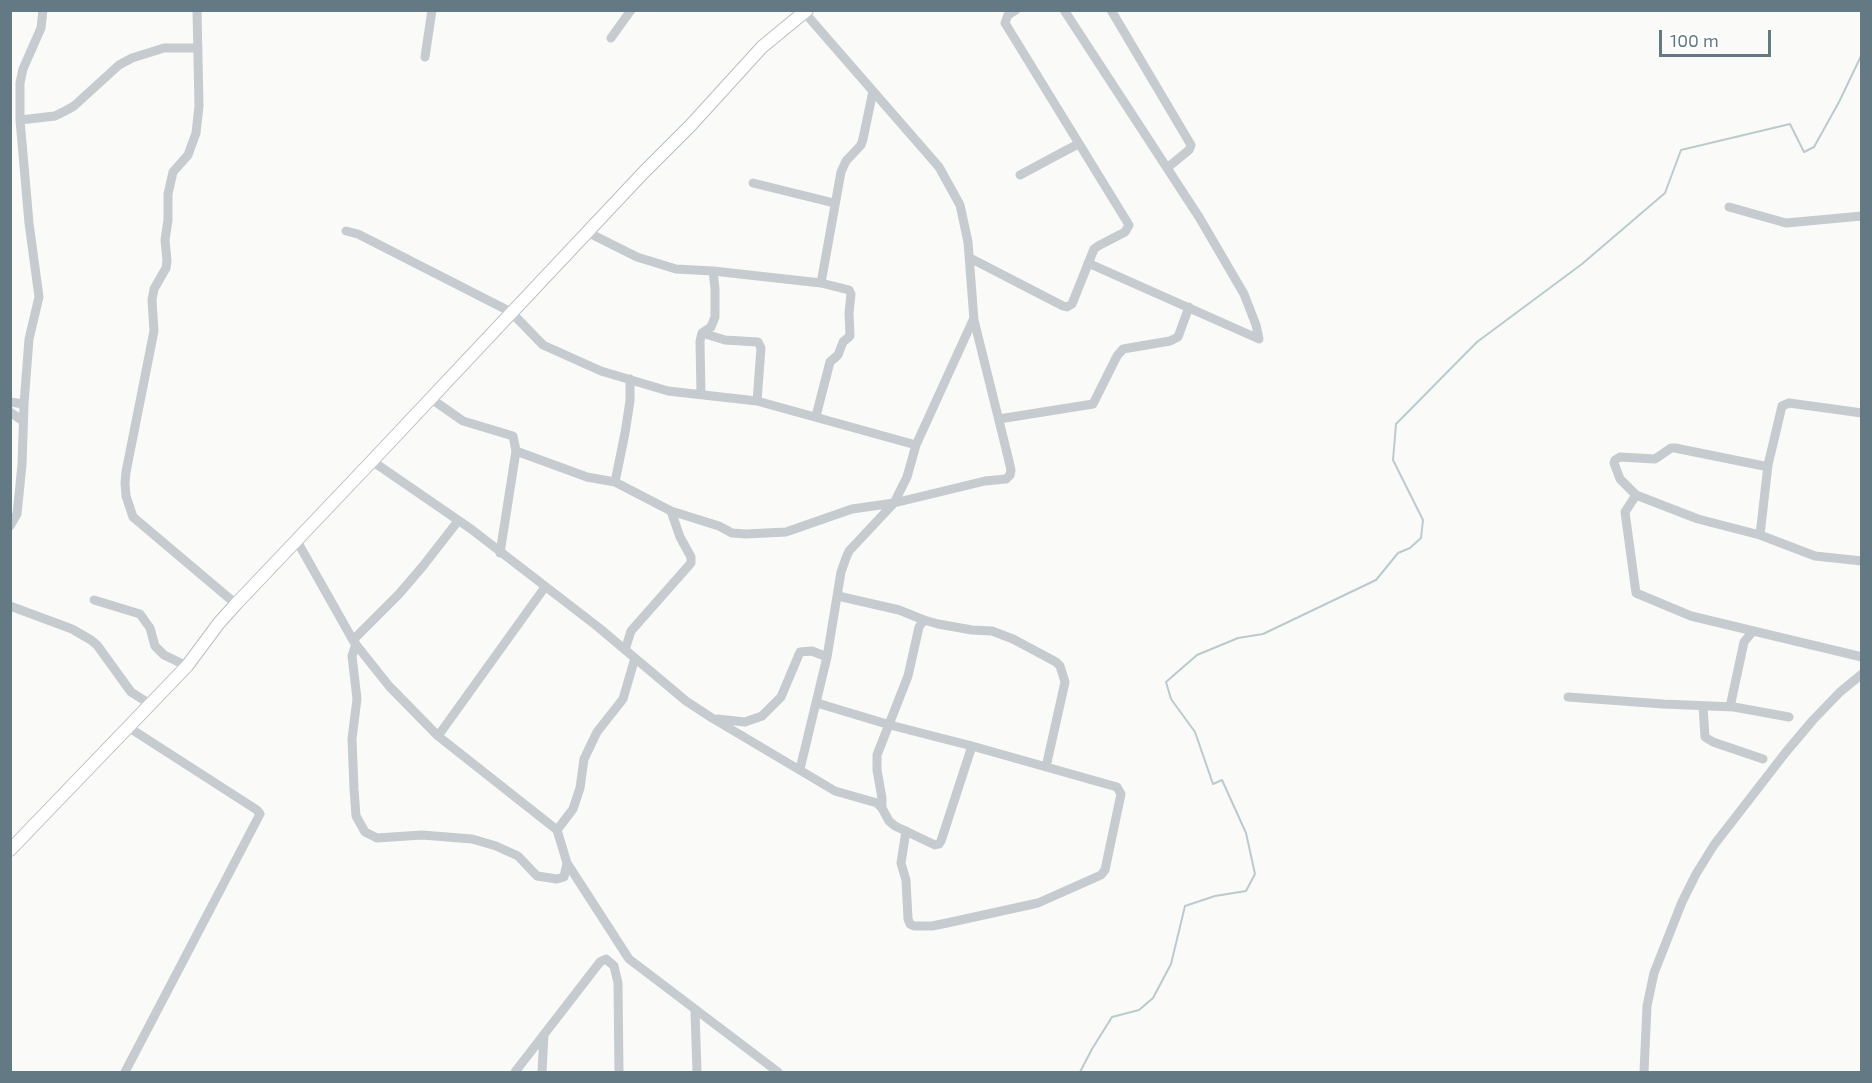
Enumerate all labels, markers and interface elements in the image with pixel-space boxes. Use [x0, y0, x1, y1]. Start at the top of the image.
scale bar [1662, 18, 1774, 56]
text: 100 m [1670, 29, 1719, 51]

